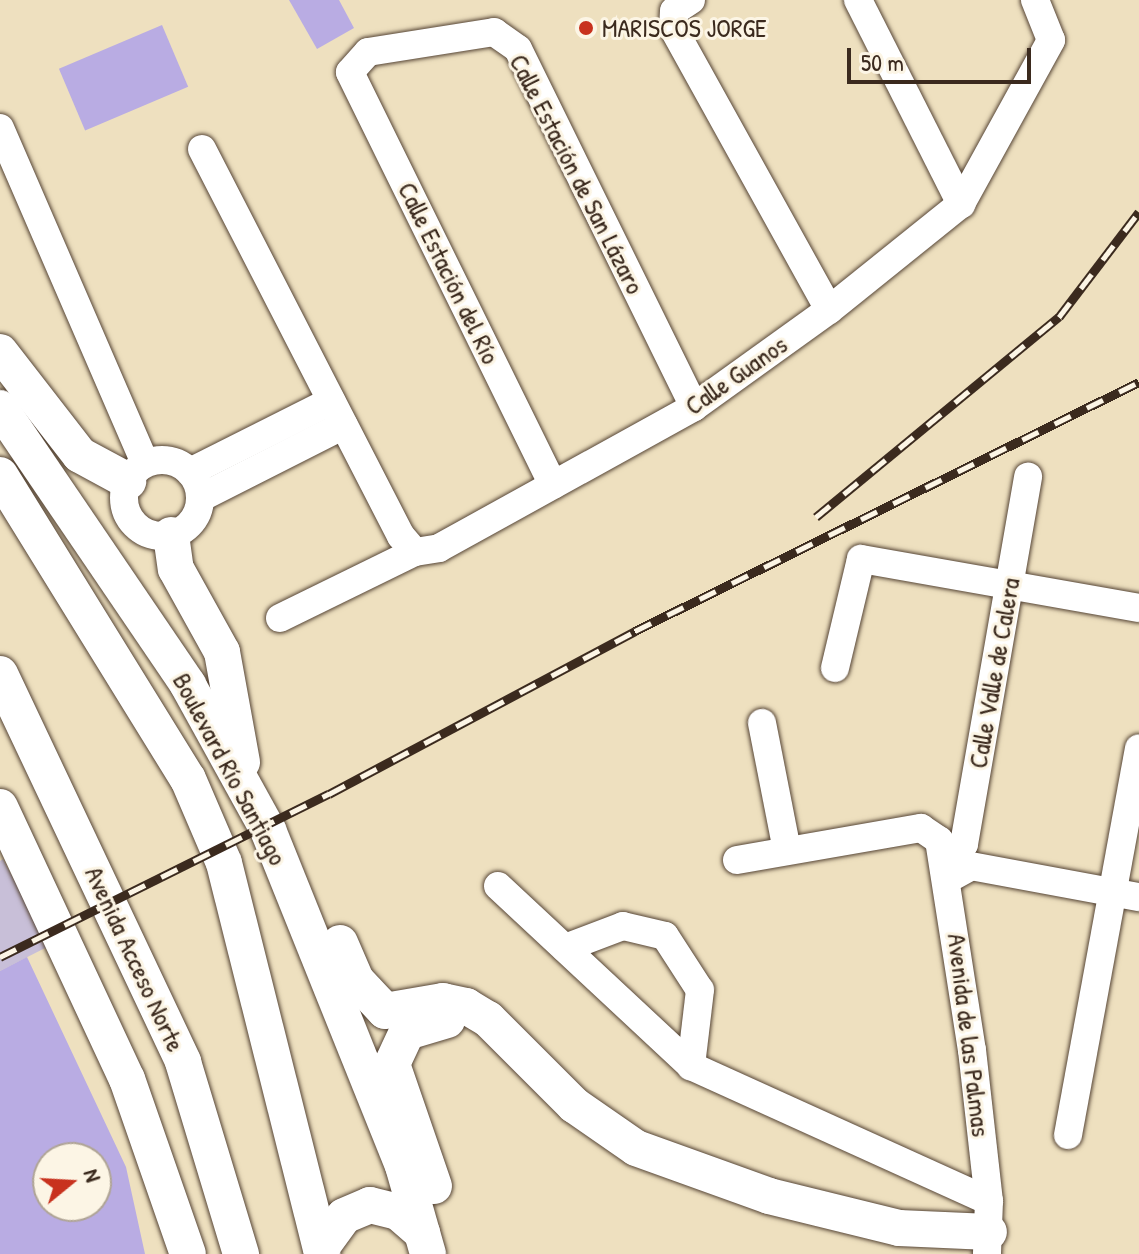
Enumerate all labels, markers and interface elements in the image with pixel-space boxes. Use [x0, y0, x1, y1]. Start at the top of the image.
place label: MARISCOS JORGE [602, 12, 766, 44]
marker: MARISCOS JORGE [577, 19, 595, 37]
scale bar [851, 32, 1035, 82]
text: 50 m [861, 46, 904, 78]
street label: Calle Estación de San Lázaro [503, 49, 651, 299]
street label: Calle Estación del Río [392, 177, 506, 369]
street label: Calle Guanos [679, 329, 793, 421]
street label: Calle Valle de Calera [962, 575, 1026, 771]
street label: Boulevard Río Santiago [166, 668, 294, 870]
street label: Avenida Acceso Norte [78, 861, 192, 1057]
street label: Avenida de las Palmas [941, 932, 997, 1138]
north arrow [32, 1142, 112, 1222]
text: N [77, 1165, 109, 1185]

